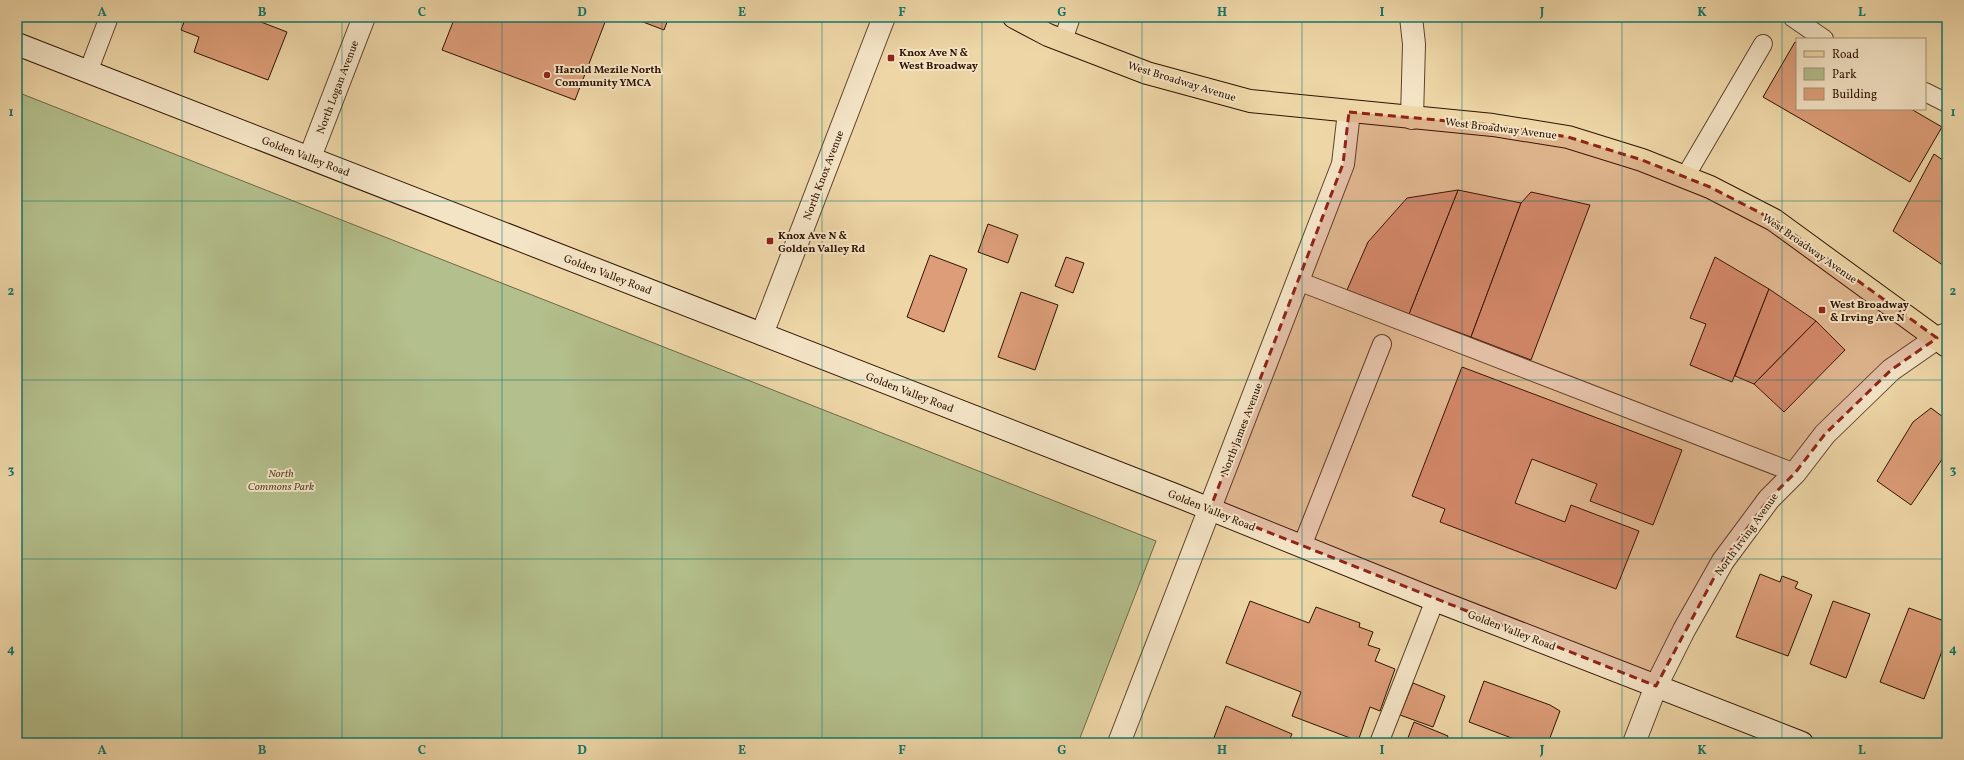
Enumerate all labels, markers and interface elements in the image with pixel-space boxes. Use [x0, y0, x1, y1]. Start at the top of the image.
text: A [97, 4, 107, 22]
text: B [258, 4, 267, 22]
text: C [418, 4, 426, 22]
text: D [577, 4, 587, 22]
text: E [738, 4, 746, 22]
text: F [898, 4, 906, 22]
text: G [1057, 4, 1067, 22]
text: H [1217, 4, 1227, 22]
text: I [1380, 4, 1385, 22]
text: J [1539, 4, 1545, 22]
text: K [1697, 4, 1707, 22]
text: L [1858, 4, 1866, 22]
legend [1796, 38, 1926, 110]
street label: North Logan Avenue [314, 39, 363, 136]
place label: Knox Ave N & West Broadway [899, 46, 979, 74]
text: Road [1832, 47, 1859, 63]
marker: Knox Ave N & West Broadway [886, 53, 896, 63]
street label: West Broadway Avenue [1126, 59, 1238, 106]
place label: Harold Mezile North Community YMCA [555, 63, 662, 91]
text: Park [1832, 67, 1857, 83]
marker: Harold Mezile North Community YMCA [542, 70, 552, 80]
text: Building [1832, 87, 1877, 103]
text: 1 [8, 104, 14, 122]
text: 1 [1950, 104, 1956, 122]
street label: West Broadway Avenue [1444, 115, 1558, 144]
street label: North Knox Avenue [800, 129, 848, 222]
street label: Golden Valley Road [259, 134, 352, 181]
street label: West Broadway Avenue [1759, 211, 1860, 288]
place label: Knox Ave N & Golden Valley Rd [778, 229, 866, 257]
marker: Knox Ave N & Golden Valley Rd [765, 236, 775, 246]
street label: Golden Valley Road [561, 252, 654, 299]
text: 2 [8, 283, 15, 301]
text: 2 [1950, 283, 1957, 301]
place label: West Broadway & Irving Ave N [1830, 298, 1910, 326]
marker: West Broadway & Irving Ave N [1817, 305, 1827, 315]
street label: Golden Valley Road [863, 370, 956, 417]
street label: North James Avenue [1218, 381, 1267, 478]
text: 3 [8, 462, 15, 480]
text: 3 [1950, 462, 1957, 480]
park label: North Commons Park [248, 467, 314, 495]
street label: Golden Valley Road [1165, 487, 1258, 536]
street label: North Irving Avenue [1712, 490, 1782, 579]
street label: Golden Valley Road [1465, 608, 1558, 655]
text: 4 [7, 641, 15, 659]
text: 4 [1949, 641, 1957, 659]
text: A [97, 742, 107, 760]
text: B [258, 742, 267, 760]
text: C [418, 742, 426, 760]
text: D [577, 742, 587, 760]
text: E [738, 742, 746, 760]
text: F [898, 742, 906, 760]
text: G [1057, 742, 1067, 760]
text: H [1217, 742, 1227, 760]
text: I [1380, 742, 1385, 760]
text: J [1539, 742, 1545, 760]
text: K [1697, 742, 1707, 760]
text: L [1858, 742, 1866, 760]

